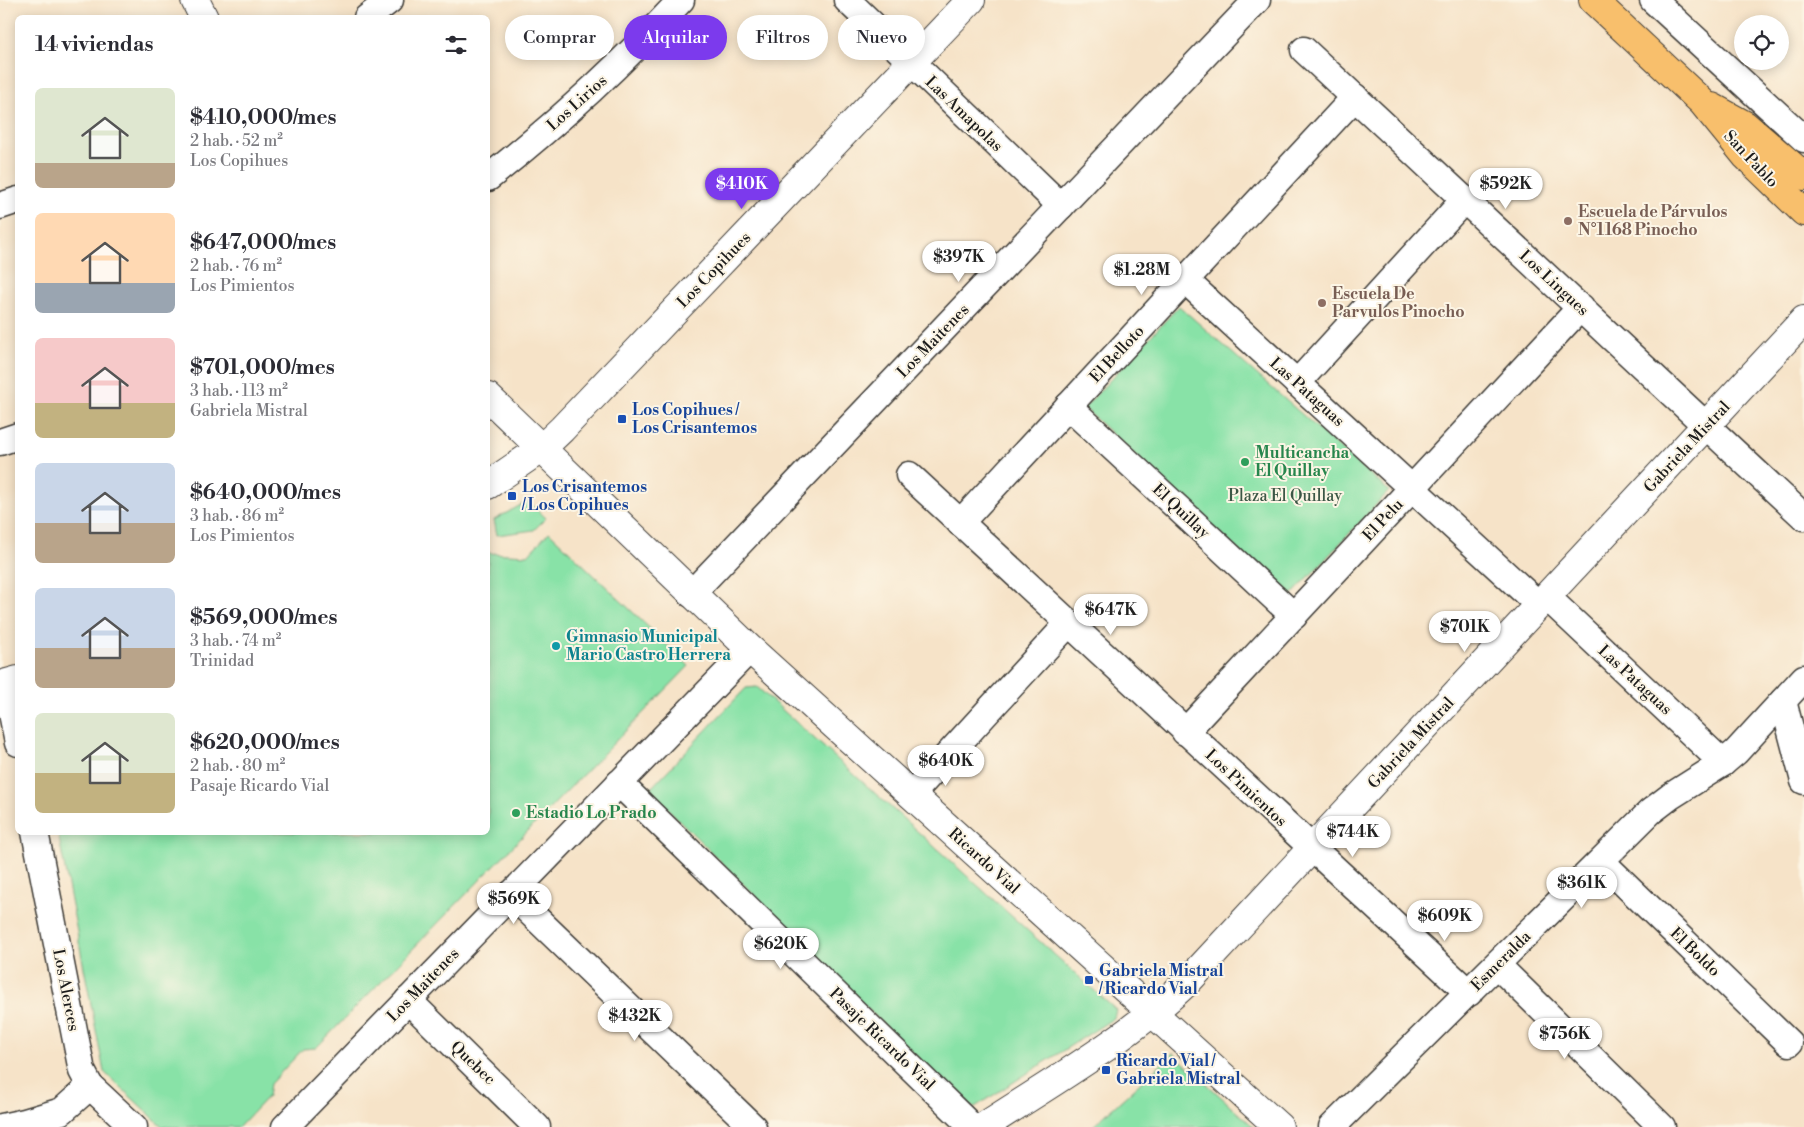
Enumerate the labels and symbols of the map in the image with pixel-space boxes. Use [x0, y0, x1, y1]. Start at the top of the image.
street label: Los Lirios [543, 71, 611, 135]
street label: Las Amapolas [921, 72, 1007, 156]
street label: San Pablo [1719, 126, 1783, 192]
pin: $410K [707, 168, 777, 210]
pin: $592K [1471, 168, 1541, 210]
place label: Escuela de Párvulos N°1168 Pinocho [1578, 202, 1728, 240]
marker: Escuela de Párvulos N°1168 Pinocho [1562, 215, 1574, 227]
street label: Los Copihues [673, 228, 755, 312]
pin: $397K [924, 240, 994, 283]
street label: Los Lingues [1515, 246, 1593, 320]
pin: $1.28M [1101, 254, 1183, 296]
place label: Escuela De Parvulos Pinocho [1332, 284, 1465, 322]
marker: Escuela De Parvulos Pinocho [1316, 297, 1328, 309]
street label: Los Maitenes [893, 300, 973, 382]
street label: El Belloto [1085, 321, 1149, 387]
street label: Las Pataguas [1265, 353, 1349, 431]
street label: Gabriela Mistral [1640, 397, 1735, 497]
place label: Los Copihues / Los Crisantemos [632, 400, 757, 438]
marker: Los Copihues / Los Crisantemos [616, 413, 628, 425]
place label: Multicancha El Quillay [1255, 443, 1350, 481]
marker: Multicancha El Quillay [1239, 456, 1251, 468]
place label: Los Crisantemos / Los Copihues [521, 477, 647, 515]
street label: El Quillay [1148, 479, 1214, 543]
park label: Plaza El Quillay [1228, 486, 1342, 506]
marker: Los Crisantemos / Los Copihues [506, 490, 518, 502]
street label: El Pelu [1358, 495, 1408, 545]
pin: $647K [1076, 594, 1146, 636]
pin: $701K [1430, 610, 1500, 653]
place label: Gimnasio Municipal Mario Castro Herrera [566, 627, 731, 665]
marker: Gimnasio Municipal Mario Castro Herrera [550, 640, 562, 652]
street label: Las Pataguas [1594, 641, 1676, 719]
street label: Gabriela Mistral [1364, 693, 1459, 793]
pin: $640K [911, 744, 981, 787]
street label: Los Pimientos [1201, 745, 1291, 831]
place label: Estadio Lo Prado [526, 803, 657, 823]
marker: Estadio Lo Prado [510, 807, 522, 819]
pin: $744K [1318, 816, 1388, 858]
street label: Ricardo Vial [944, 824, 1024, 898]
pin: $361K [1547, 866, 1617, 909]
pin: $569K [479, 882, 549, 925]
pin: $609K [1410, 900, 1480, 942]
street label: El Boldo [1666, 923, 1724, 981]
street label: Esmeralda [1467, 926, 1536, 995]
pin: $620K [746, 928, 816, 970]
street label: Los Maitenes [383, 944, 463, 1026]
street label: Los Alerces [48, 947, 84, 1033]
place label: Gabriela Mistral / Ricardo Vial [1098, 961, 1224, 999]
marker: Gabriela Mistral / Ricardo Vial [1083, 974, 1095, 986]
street label: Pasaje Ricardo Vial [825, 983, 939, 1095]
pin: $432K [600, 1000, 670, 1042]
pin: $756K [1530, 1018, 1600, 1060]
street label: Quebec [446, 1037, 500, 1089]
place label: Ricardo Vial / Gabriela Mistral [1116, 1051, 1241, 1089]
marker: Ricardo Vial / Gabriela Mistral [1100, 1064, 1112, 1076]

